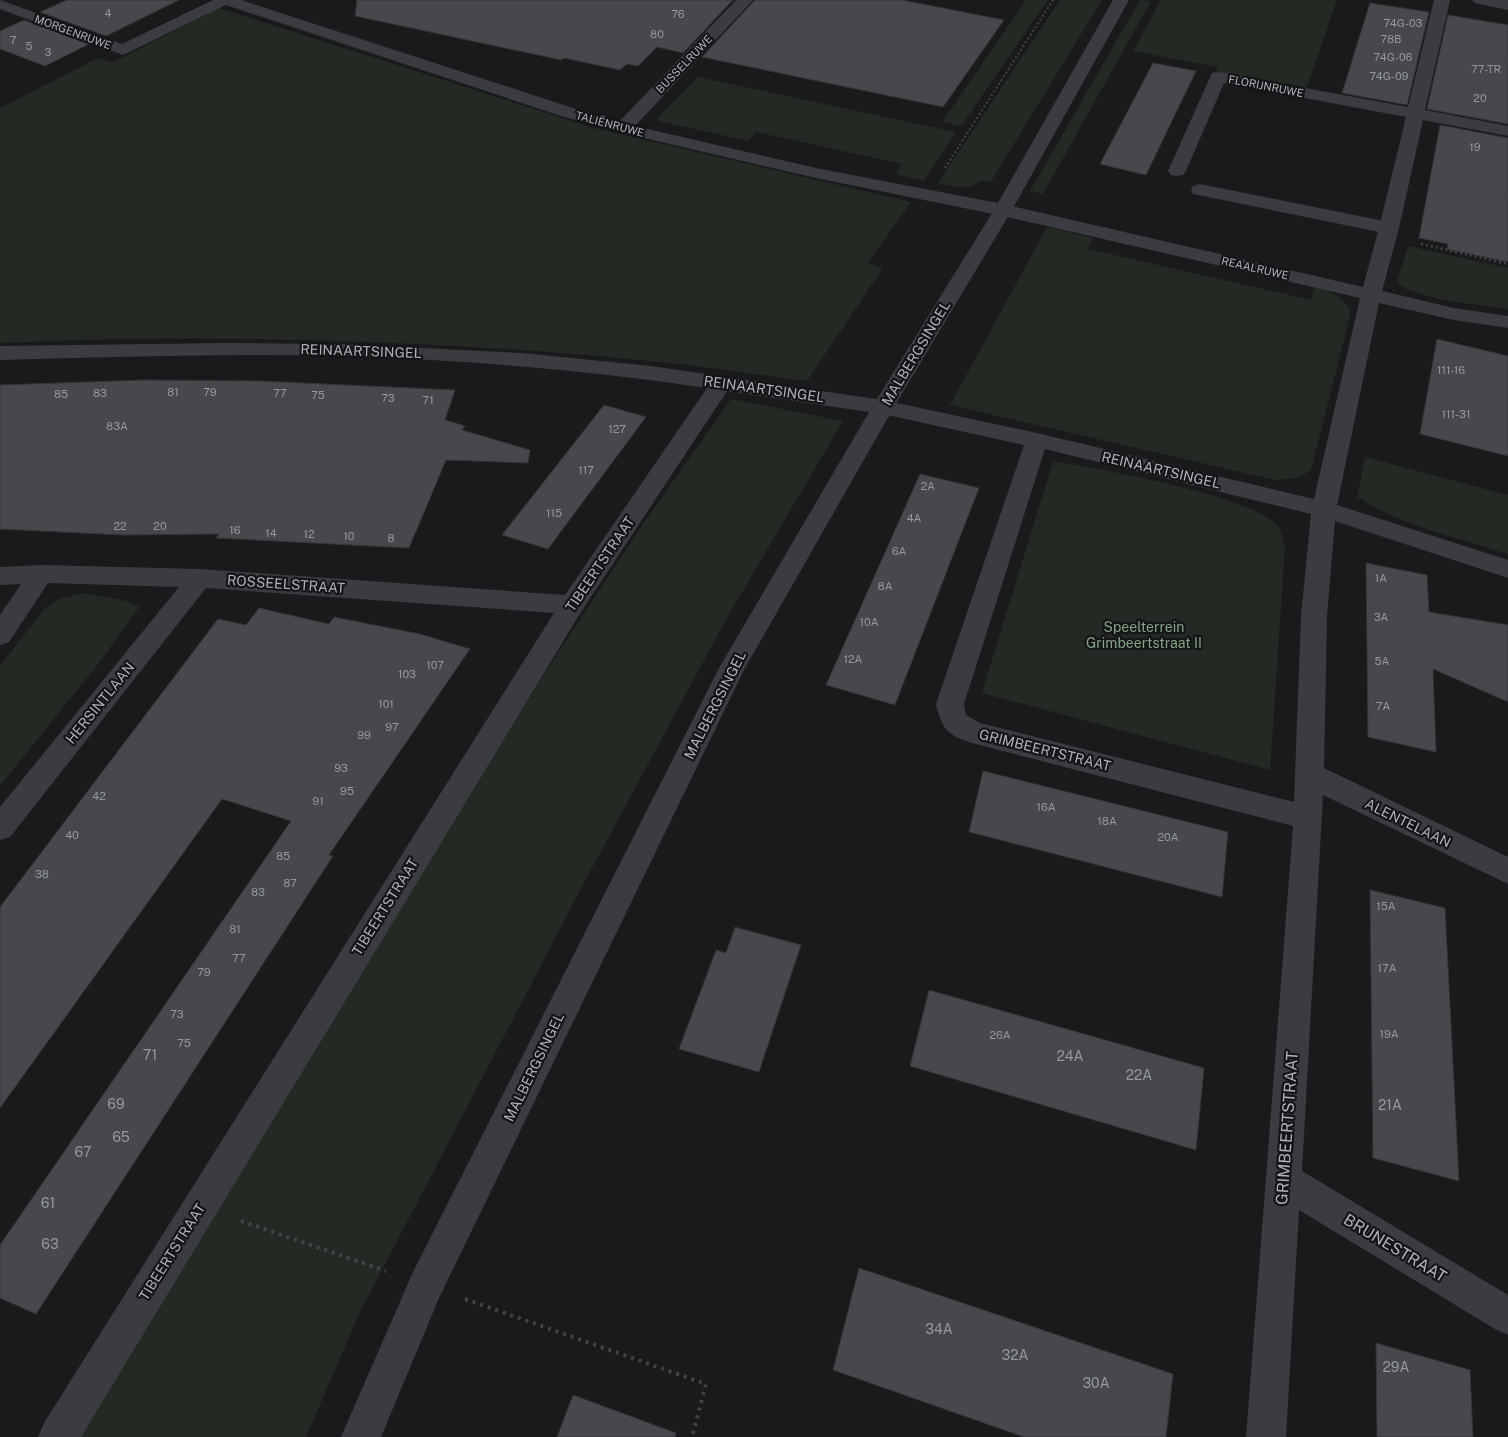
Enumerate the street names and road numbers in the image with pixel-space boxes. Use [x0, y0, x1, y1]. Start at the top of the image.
street label: MORGENRUWE [33, 13, 113, 51]
street label: BUSSELRUWE [654, 33, 715, 95]
street label: FLORIJNRUWE [1227, 73, 1305, 99]
street label: TALIËNRUWE [574, 108, 646, 139]
street label: REAALRUWE [1220, 254, 1290, 282]
street label: MALBERGSINGEL [878, 298, 954, 408]
street label: REINAARTSINGEL [300, 341, 422, 361]
street label: REINAARTSINGEL [703, 373, 825, 405]
street label: REINAARTSINGEL [1100, 449, 1222, 491]
street label: TIBEERTSTRAAT [562, 514, 638, 614]
street label: ROSSEELSTRAAT [226, 572, 346, 596]
street label: MALBERGSINGEL [681, 648, 749, 762]
street label: HERSINTLAAN [62, 659, 138, 747]
street label: GRIMBEERTSTRAAT [978, 726, 1112, 774]
street label: ALENTELAAN [1363, 795, 1453, 851]
street label: TIBEERTSTRAAT [349, 856, 421, 958]
street label: MALBERGSINGEL [501, 1010, 567, 1124]
street label: GRIMBEERTSTRAAT [1272, 1050, 1302, 1206]
street label: TIBEERTSTRAAT [136, 1201, 208, 1303]
street label: BRUNESTRAAT [1340, 1210, 1450, 1286]

